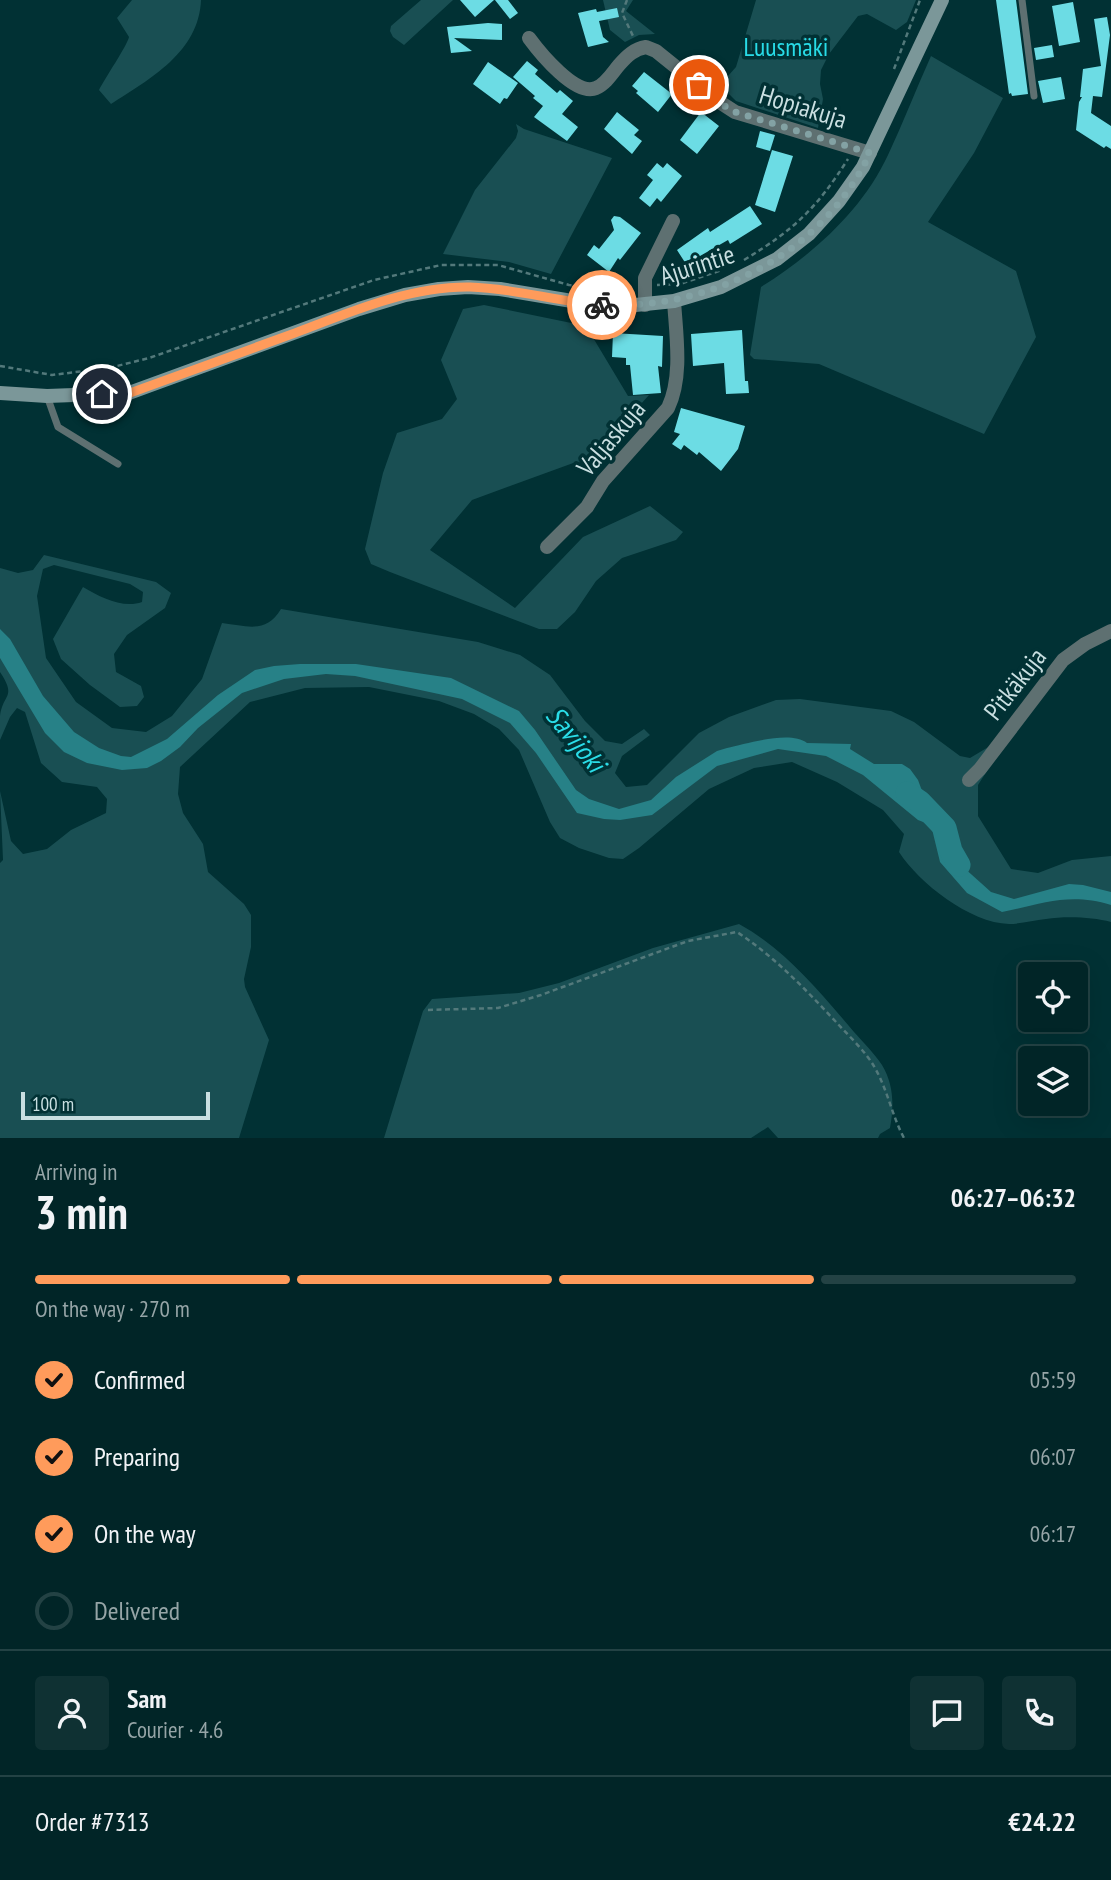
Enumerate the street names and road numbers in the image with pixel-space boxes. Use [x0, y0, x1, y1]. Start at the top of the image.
street label: Hopiakuja [755, 78, 851, 135]
street label: Ajurintie [655, 237, 739, 292]
street label: Valjaskuja [569, 393, 652, 483]
street label: Pitkäkuja [976, 641, 1053, 726]

